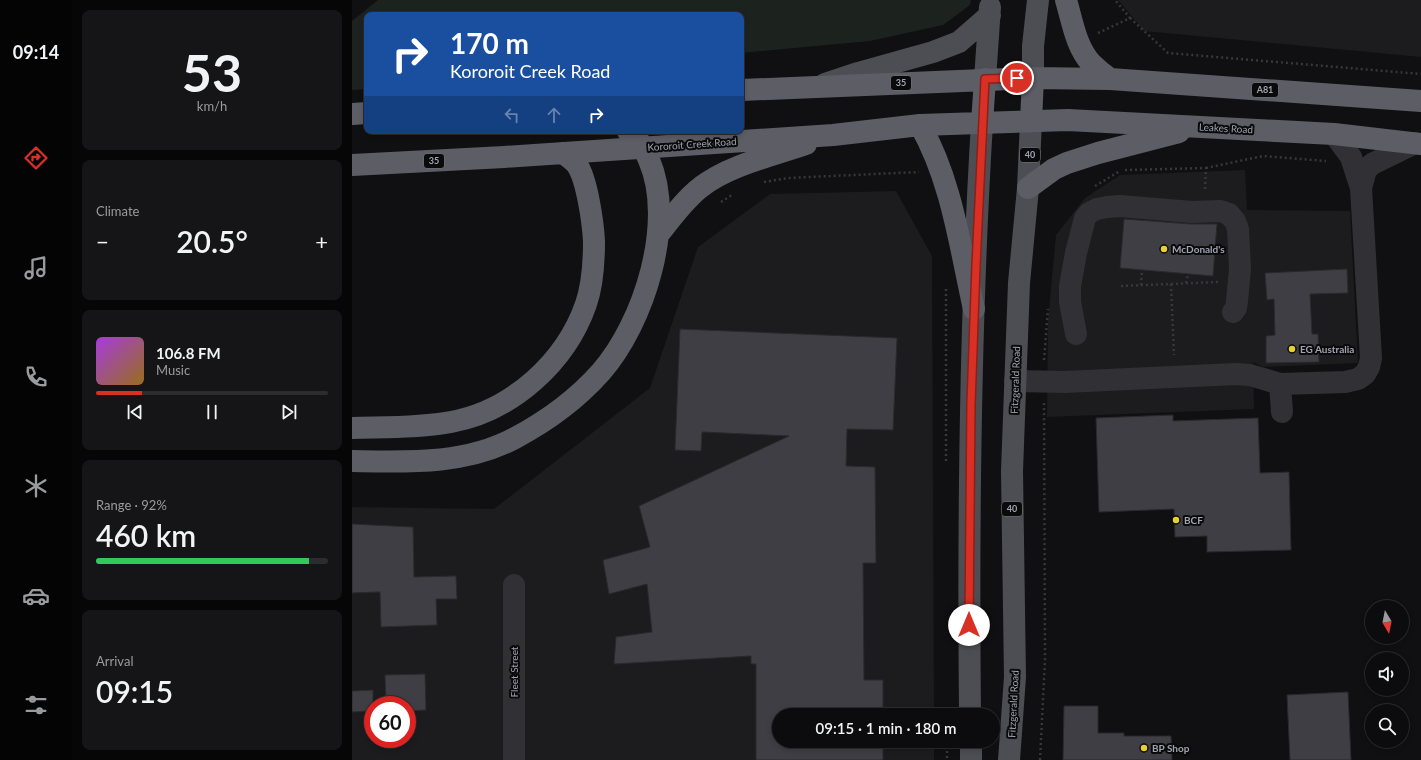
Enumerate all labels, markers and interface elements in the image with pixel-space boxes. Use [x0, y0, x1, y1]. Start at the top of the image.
text: 170 m [450, 26, 529, 60]
icon: right [384, 28, 436, 80]
text: 09:14 [13, 41, 59, 63]
text: 53 [182, 41, 242, 103]
text: Kororoit Creek Road [450, 60, 610, 82]
pin [1000, 61, 1034, 95]
icon: arrive [1006, 67, 1028, 89]
road number: 35 [891, 76, 911, 90]
road number: A81 [1252, 83, 1278, 97]
text: km/h [197, 98, 227, 114]
icon: left [501, 104, 523, 126]
icon: ahead [543, 104, 565, 126]
icon: right [585, 104, 607, 126]
street label: Leakes Road [1199, 121, 1253, 135]
street label: Kororoit Creek Road [647, 135, 737, 153]
icon: directions [22, 144, 50, 172]
road number: 40 [1020, 148, 1040, 162]
road number: 35 [424, 154, 444, 168]
text: Climate [96, 203, 139, 219]
text: 20.5° [176, 223, 248, 259]
text: − [96, 228, 109, 255]
text: + [315, 228, 328, 255]
place label: McDonald's [1172, 243, 1225, 255]
marker: McDonald's [1159, 244, 1169, 254]
icon: music [22, 254, 50, 282]
place label: EG Australia [1300, 343, 1354, 355]
text: 106.8 FM [156, 344, 221, 362]
marker: EG Australia [1287, 344, 1297, 354]
street label: Fitzgerald Road [1008, 346, 1022, 414]
text: Music [156, 362, 190, 378]
icon: phone [22, 363, 50, 391]
icon: previous [124, 401, 146, 423]
icon: pause [201, 401, 223, 423]
icon: next [278, 401, 300, 423]
icon: climate [22, 472, 50, 500]
text: Range · 92% [96, 497, 167, 513]
road number: 40 [1002, 502, 1022, 516]
place label: BCF [1184, 514, 1203, 526]
marker: BCF [1171, 515, 1181, 525]
text: 460 km [96, 517, 196, 553]
icon: car [22, 582, 50, 610]
north arrow [1365, 600, 1409, 644]
map controls [1365, 600, 1409, 748]
position arrow [948, 604, 990, 646]
street label: Fleet Street [508, 646, 520, 697]
button: sound [1365, 652, 1409, 696]
text: Arrival [96, 653, 133, 669]
street label: Fitzgerald Road [1005, 670, 1021, 738]
text: 09:15 [96, 673, 173, 709]
icon: filters [22, 691, 50, 719]
speed limit sign: 60 [364, 696, 416, 748]
button: search [1365, 704, 1409, 748]
text: 09:15 · 1 min · 180 m [816, 719, 956, 737]
place label: BP Shop [1152, 742, 1190, 754]
marker: BP Shop [1139, 743, 1149, 753]

